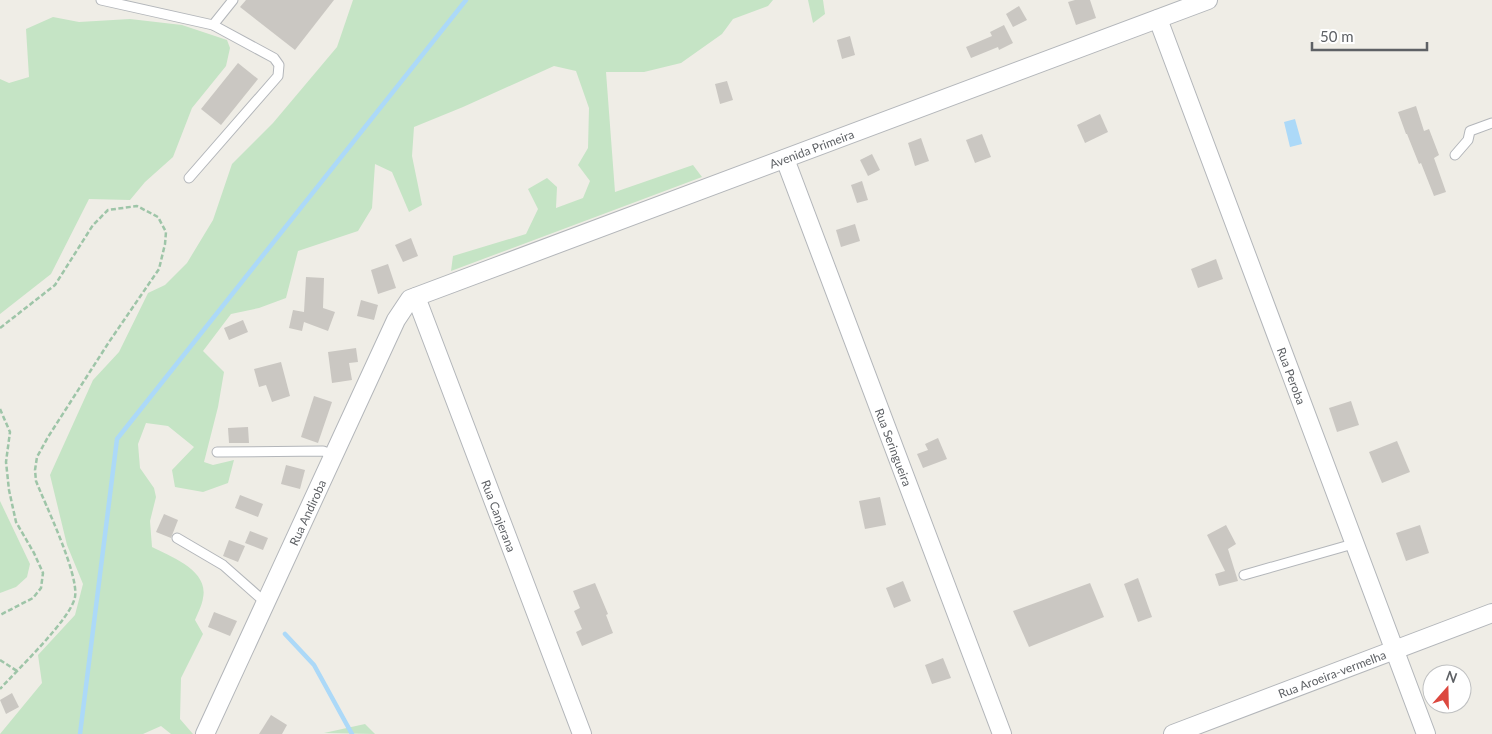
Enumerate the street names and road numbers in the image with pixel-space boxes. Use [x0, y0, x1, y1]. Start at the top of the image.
street label: Avenida Primeira [767, 126, 856, 171]
street label: Rua Peroba [1274, 345, 1309, 406]
street label: Rua Seringueira [872, 406, 915, 488]
street label: Rua Andiroba [286, 477, 329, 548]
street label: Rua Canjerana [479, 478, 520, 554]
street label: Rua Aroeira-vermelha [1276, 646, 1388, 701]

